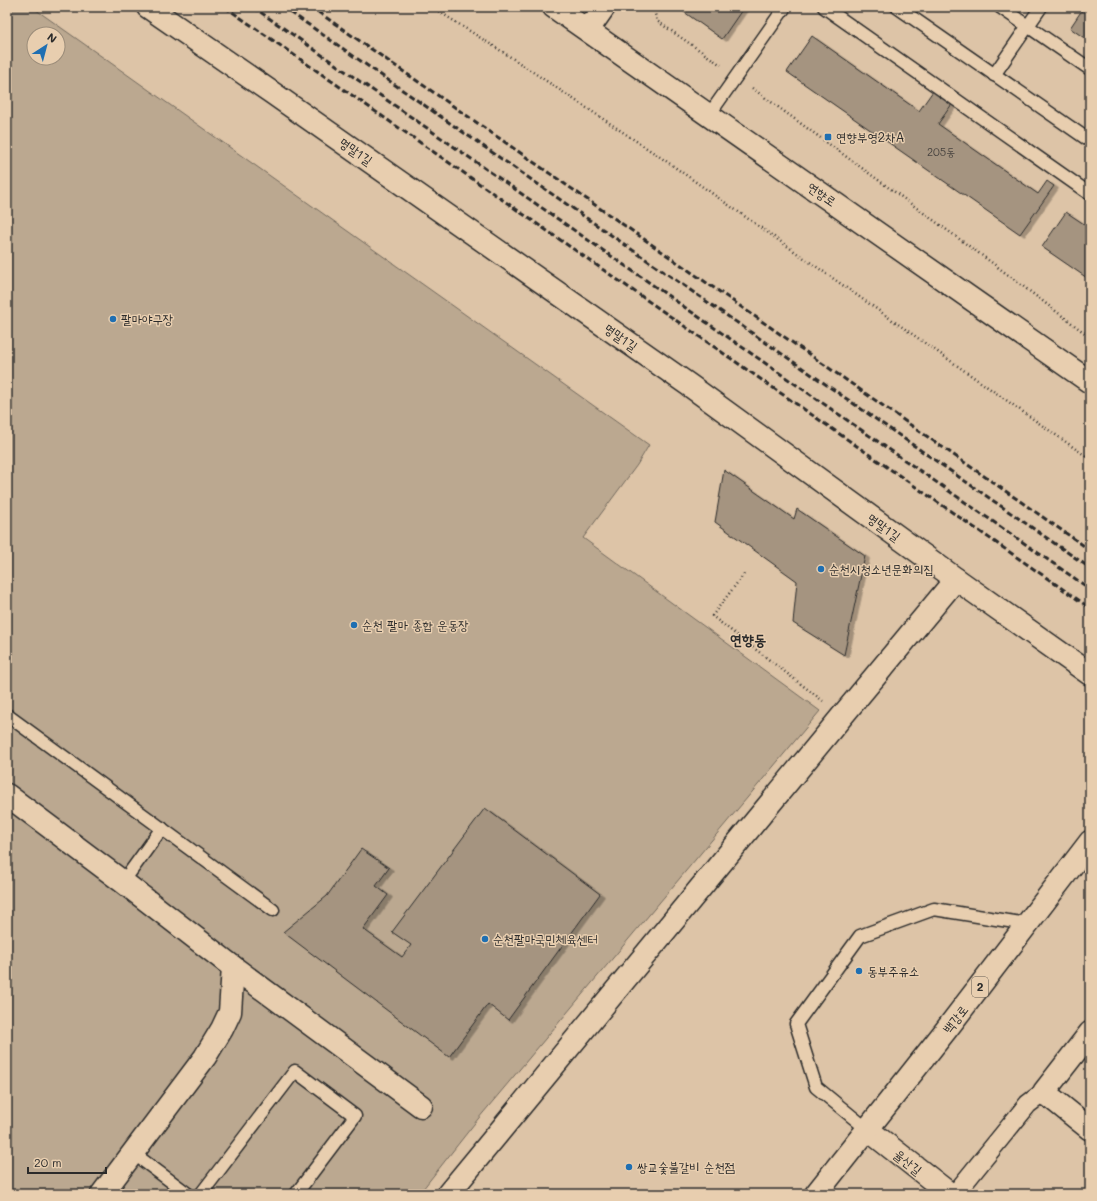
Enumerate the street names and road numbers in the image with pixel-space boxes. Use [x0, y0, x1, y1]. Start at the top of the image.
street label: 명말1길 [336, 133, 376, 168]
street label: 연향로 [805, 178, 840, 210]
street label: 명말1길 [601, 319, 641, 354]
street label: 명말1길 [864, 509, 904, 544]
road number: 2 [972, 977, 988, 997]
street label: 백강로 [938, 1001, 971, 1036]
street label: 율산길 [891, 1145, 926, 1178]

